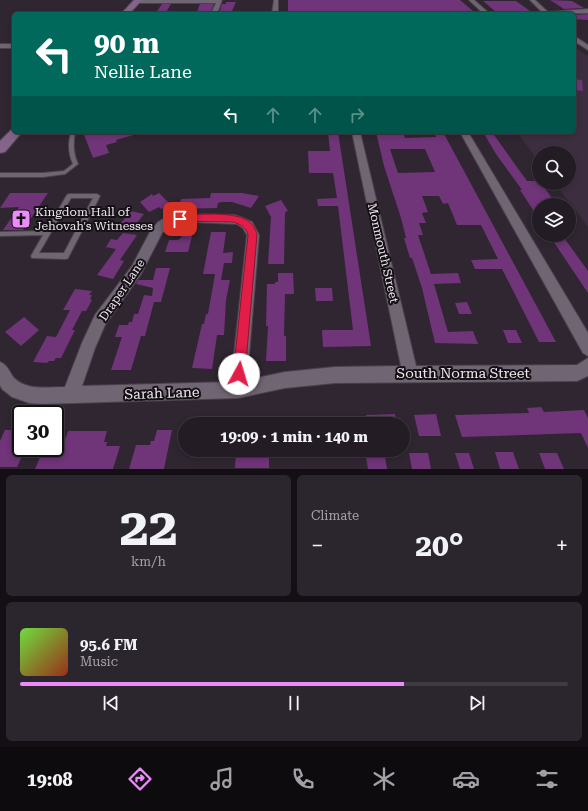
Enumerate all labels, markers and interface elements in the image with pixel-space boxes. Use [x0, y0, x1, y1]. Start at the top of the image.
text: 90 m [94, 27, 159, 60]
icon: left [28, 28, 80, 80]
text: Nellie Lane [94, 61, 192, 82]
icon: left [220, 104, 242, 126]
icon: ahead [262, 104, 284, 126]
icon: ahead [304, 104, 326, 126]
icon: right [346, 104, 368, 126]
map controls [532, 146, 576, 242]
button: search [532, 146, 576, 190]
button: layers [532, 198, 576, 242]
pin [163, 202, 197, 236]
street label: Monmouth Street [365, 202, 401, 305]
place label: Kingdom Hall of Jehovah's Witnesses [35, 205, 153, 233]
church icon: Kingdom Hall of Jehovah's Witnesses [10, 208, 32, 230]
icon: arrive [169, 208, 191, 230]
street label: Draper Lane [96, 256, 148, 324]
position arrow [218, 353, 260, 395]
street label: South Norma Street [396, 365, 530, 381]
street label: Sarah Lane [124, 384, 200, 402]
speed limit sign: 30 [12, 405, 64, 457]
text: 19:09 · 1 min · 140 m [220, 428, 368, 446]
text: 22 [119, 497, 178, 558]
text: Climate [311, 508, 359, 523]
text: 20° [415, 528, 464, 563]
text: − [311, 533, 323, 558]
text: + [556, 533, 568, 558]
text: km/h [131, 554, 166, 569]
text: 95.6 FM [80, 636, 137, 654]
text: Music [80, 654, 118, 669]
icon: previous [100, 692, 122, 714]
icon: pause [283, 692, 305, 714]
icon: next [466, 692, 488, 714]
icon: directions [126, 765, 154, 793]
icon: music [208, 765, 236, 793]
icon: phone [289, 765, 317, 793]
icon: climate [370, 765, 398, 793]
icon: car [452, 765, 480, 793]
icon: filters [533, 765, 561, 793]
text: 19:08 [27, 769, 73, 790]

